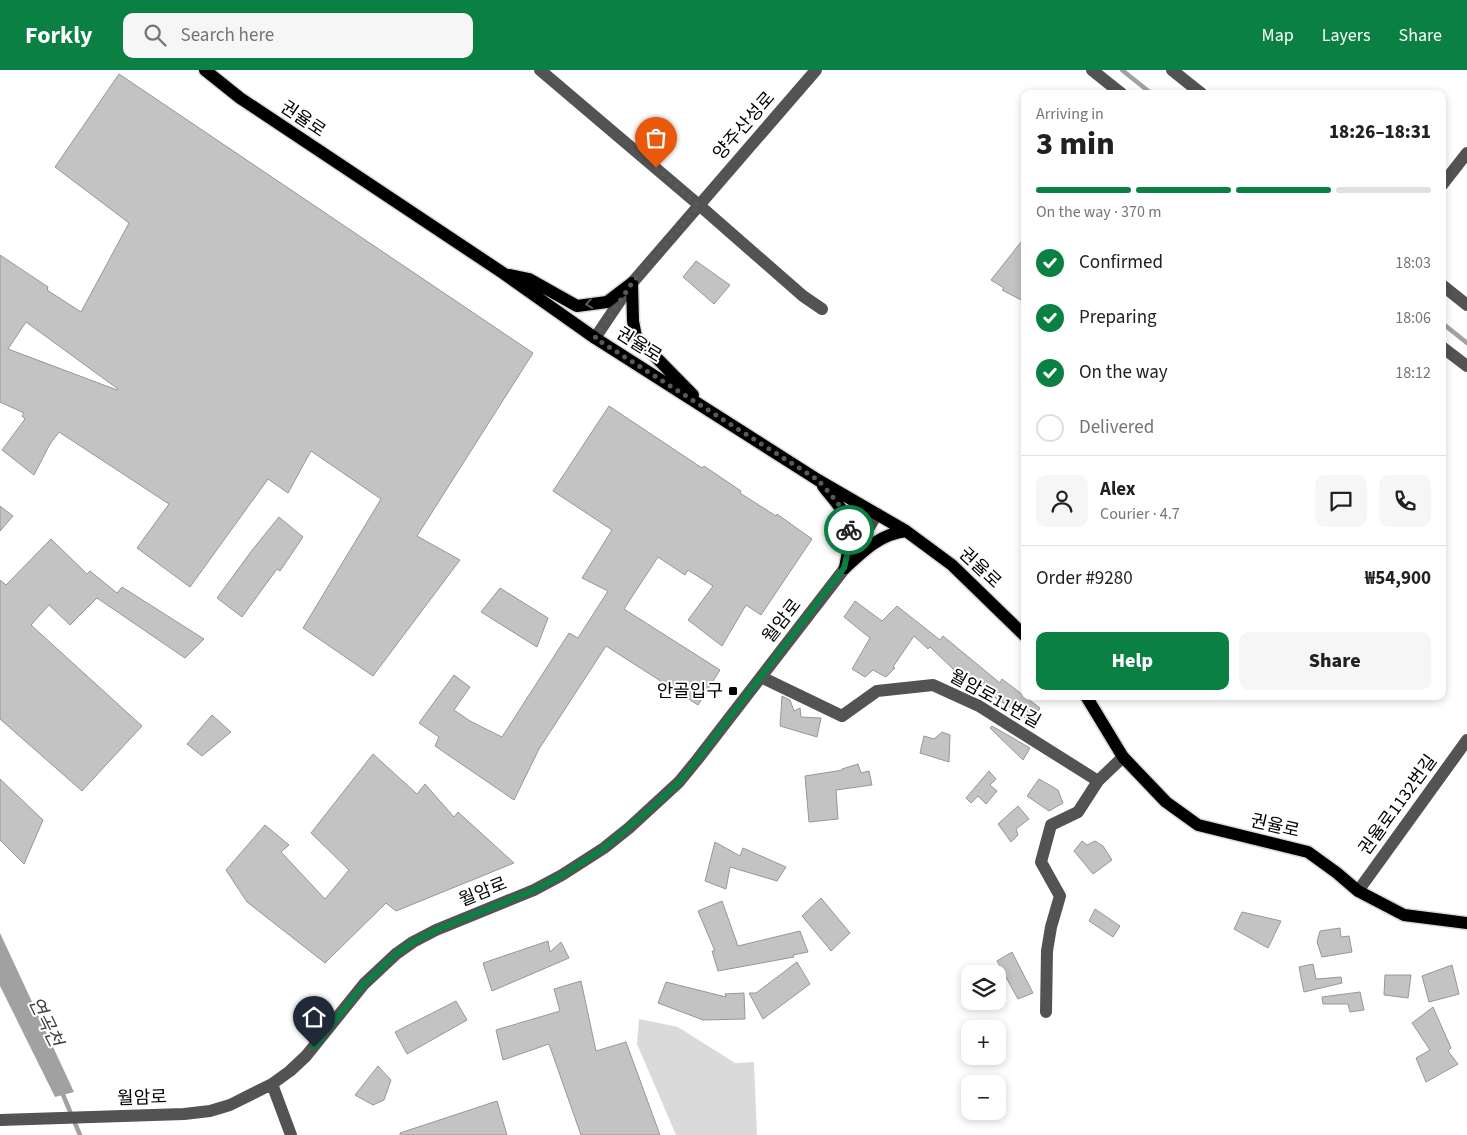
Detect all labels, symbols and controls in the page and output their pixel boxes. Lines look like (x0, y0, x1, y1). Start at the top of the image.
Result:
search box (123, 13, 473, 58)
text: Forkly (25, 18, 93, 53)
icon: search (141, 21, 169, 49)
text: Search here (181, 22, 274, 49)
text: Map (1262, 23, 1294, 48)
text: Layers (1322, 23, 1371, 48)
text: Share (1399, 23, 1442, 48)
street label: 양주산성로 (707, 87, 781, 165)
street label: 권율로 (275, 95, 331, 143)
text: Arriving in (1036, 103, 1104, 125)
pin (635, 117, 677, 168)
text: 18:26–18:31 (1329, 119, 1431, 146)
text: 3 min (1036, 121, 1115, 167)
icon: bag (642, 124, 670, 152)
text: On the way · 370 m (1036, 201, 1161, 223)
icon: check (1036, 249, 1064, 277)
text: Confirmed (1079, 249, 1163, 276)
text: 18:03 (1395, 252, 1431, 274)
one-way arrow (585, 298, 593, 309)
icon: check (1036, 304, 1064, 332)
text: Preparing (1079, 304, 1157, 331)
text: 18:06 (1395, 307, 1431, 329)
street label: 권율로 (611, 321, 667, 369)
icon: check (1036, 359, 1064, 387)
text: On the way (1079, 359, 1168, 386)
text: 18:12 (1395, 362, 1431, 384)
text: Delivered (1079, 414, 1154, 441)
button: person (1036, 475, 1088, 527)
button: chat (1315, 475, 1367, 527)
button: phone (1379, 475, 1431, 527)
text: Alex (1100, 476, 1136, 503)
text: Courier · 4.7 (1100, 503, 1180, 525)
courier (824, 505, 874, 555)
icon: bike (835, 516, 863, 544)
street label: 권율로 (953, 542, 1007, 594)
text: Order #9280 (1036, 565, 1133, 592)
text: ₩54,900 (1365, 565, 1431, 592)
street label: 월암로 (757, 594, 807, 648)
button: Help (1036, 632, 1229, 690)
button: Share (1239, 632, 1431, 690)
street label: 월암로11번길 (945, 664, 1045, 734)
place label: 안골입구 (657, 679, 723, 704)
marker: 안골입구 (727, 685, 739, 697)
street label: 권율로1132번길 (1353, 750, 1443, 860)
street label: 권율로 (1248, 808, 1302, 844)
street label: 월암로 (455, 871, 511, 913)
map controls (961, 965, 1006, 1120)
button: layers (961, 965, 1006, 1010)
water label: 연곡천 (21, 993, 69, 1053)
pin (293, 996, 335, 1047)
icon: home (300, 1003, 328, 1031)
button: + (961, 1020, 1006, 1065)
button: − (961, 1075, 1006, 1120)
street label: 월암로 (117, 1085, 167, 1111)

